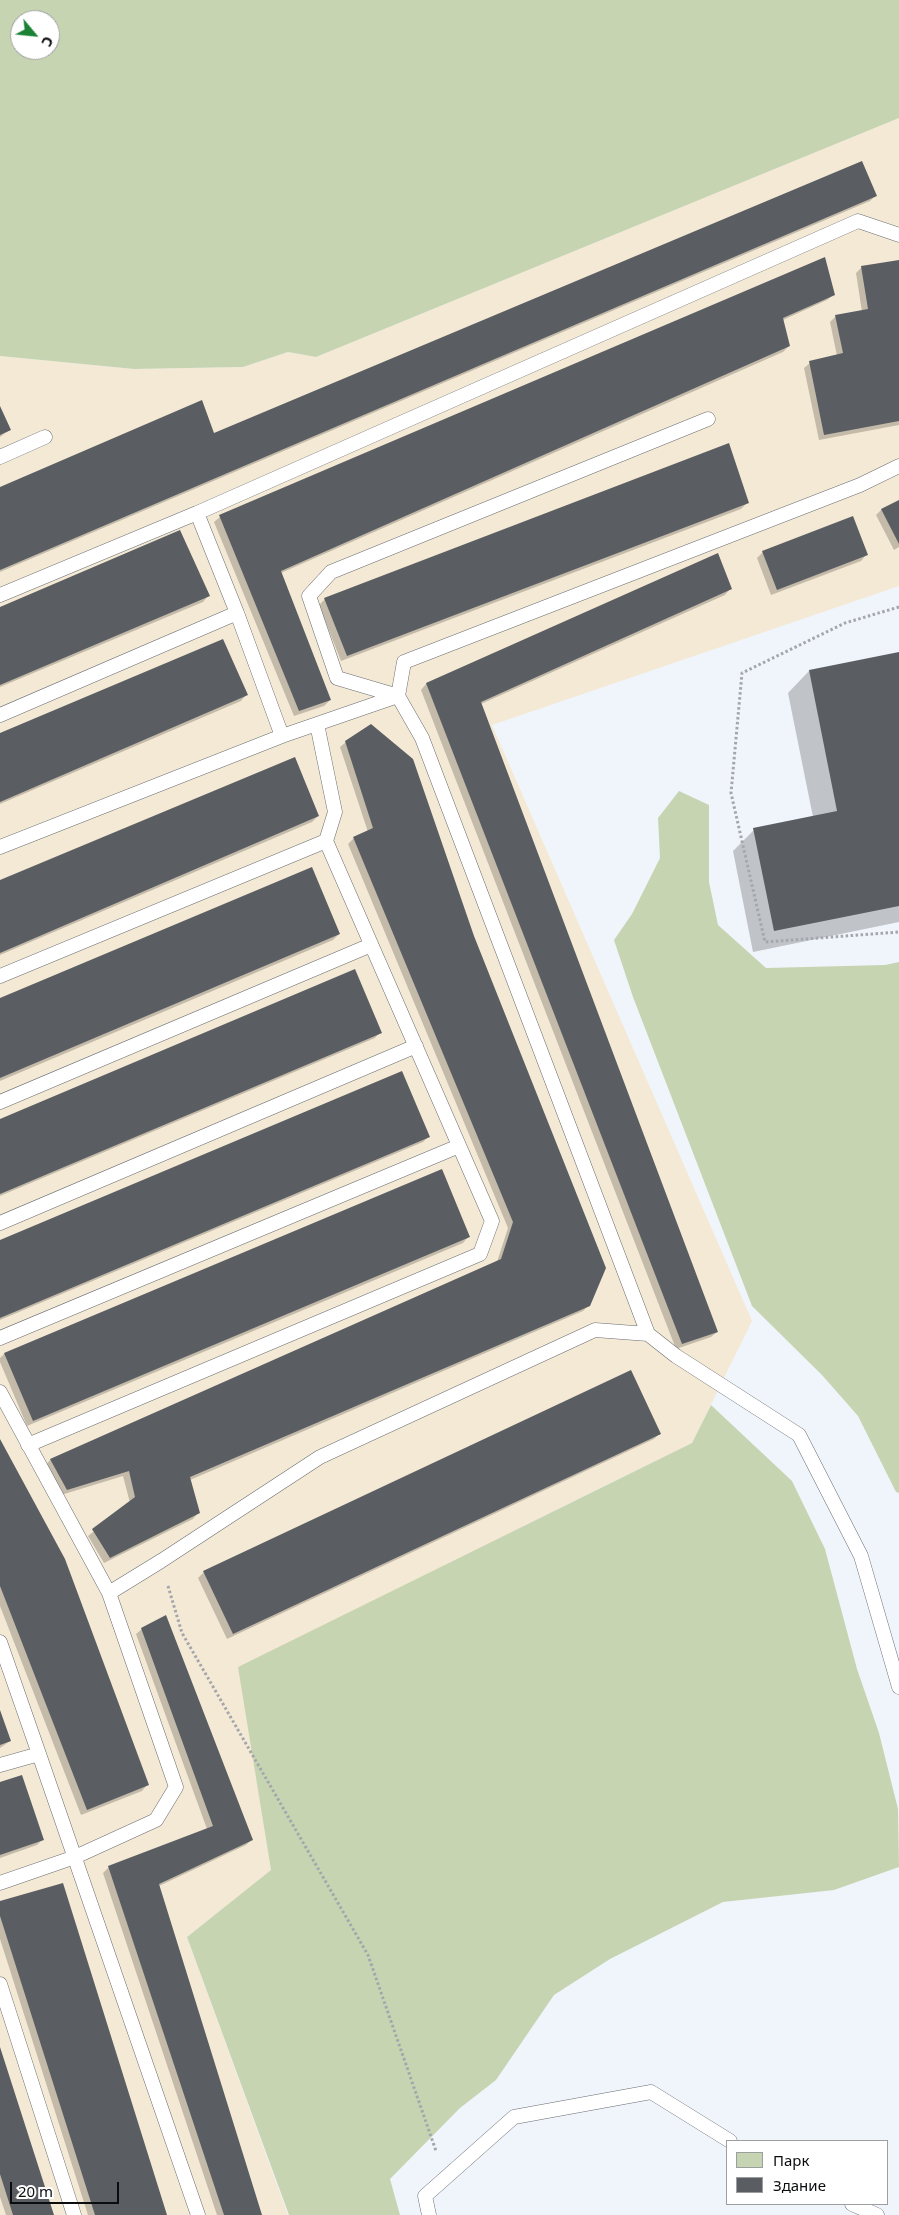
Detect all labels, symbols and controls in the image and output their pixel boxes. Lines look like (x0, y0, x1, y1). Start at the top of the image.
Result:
north arrow (10, 10, 60, 60)
text: С (37, 33, 58, 50)
legend (726, 2140, 889, 2205)
text: Парк (773, 2150, 809, 2170)
scale bar (12, 2172, 121, 2204)
text: Здание (773, 2175, 826, 2195)
text: 20 m (18, 2181, 53, 2201)

